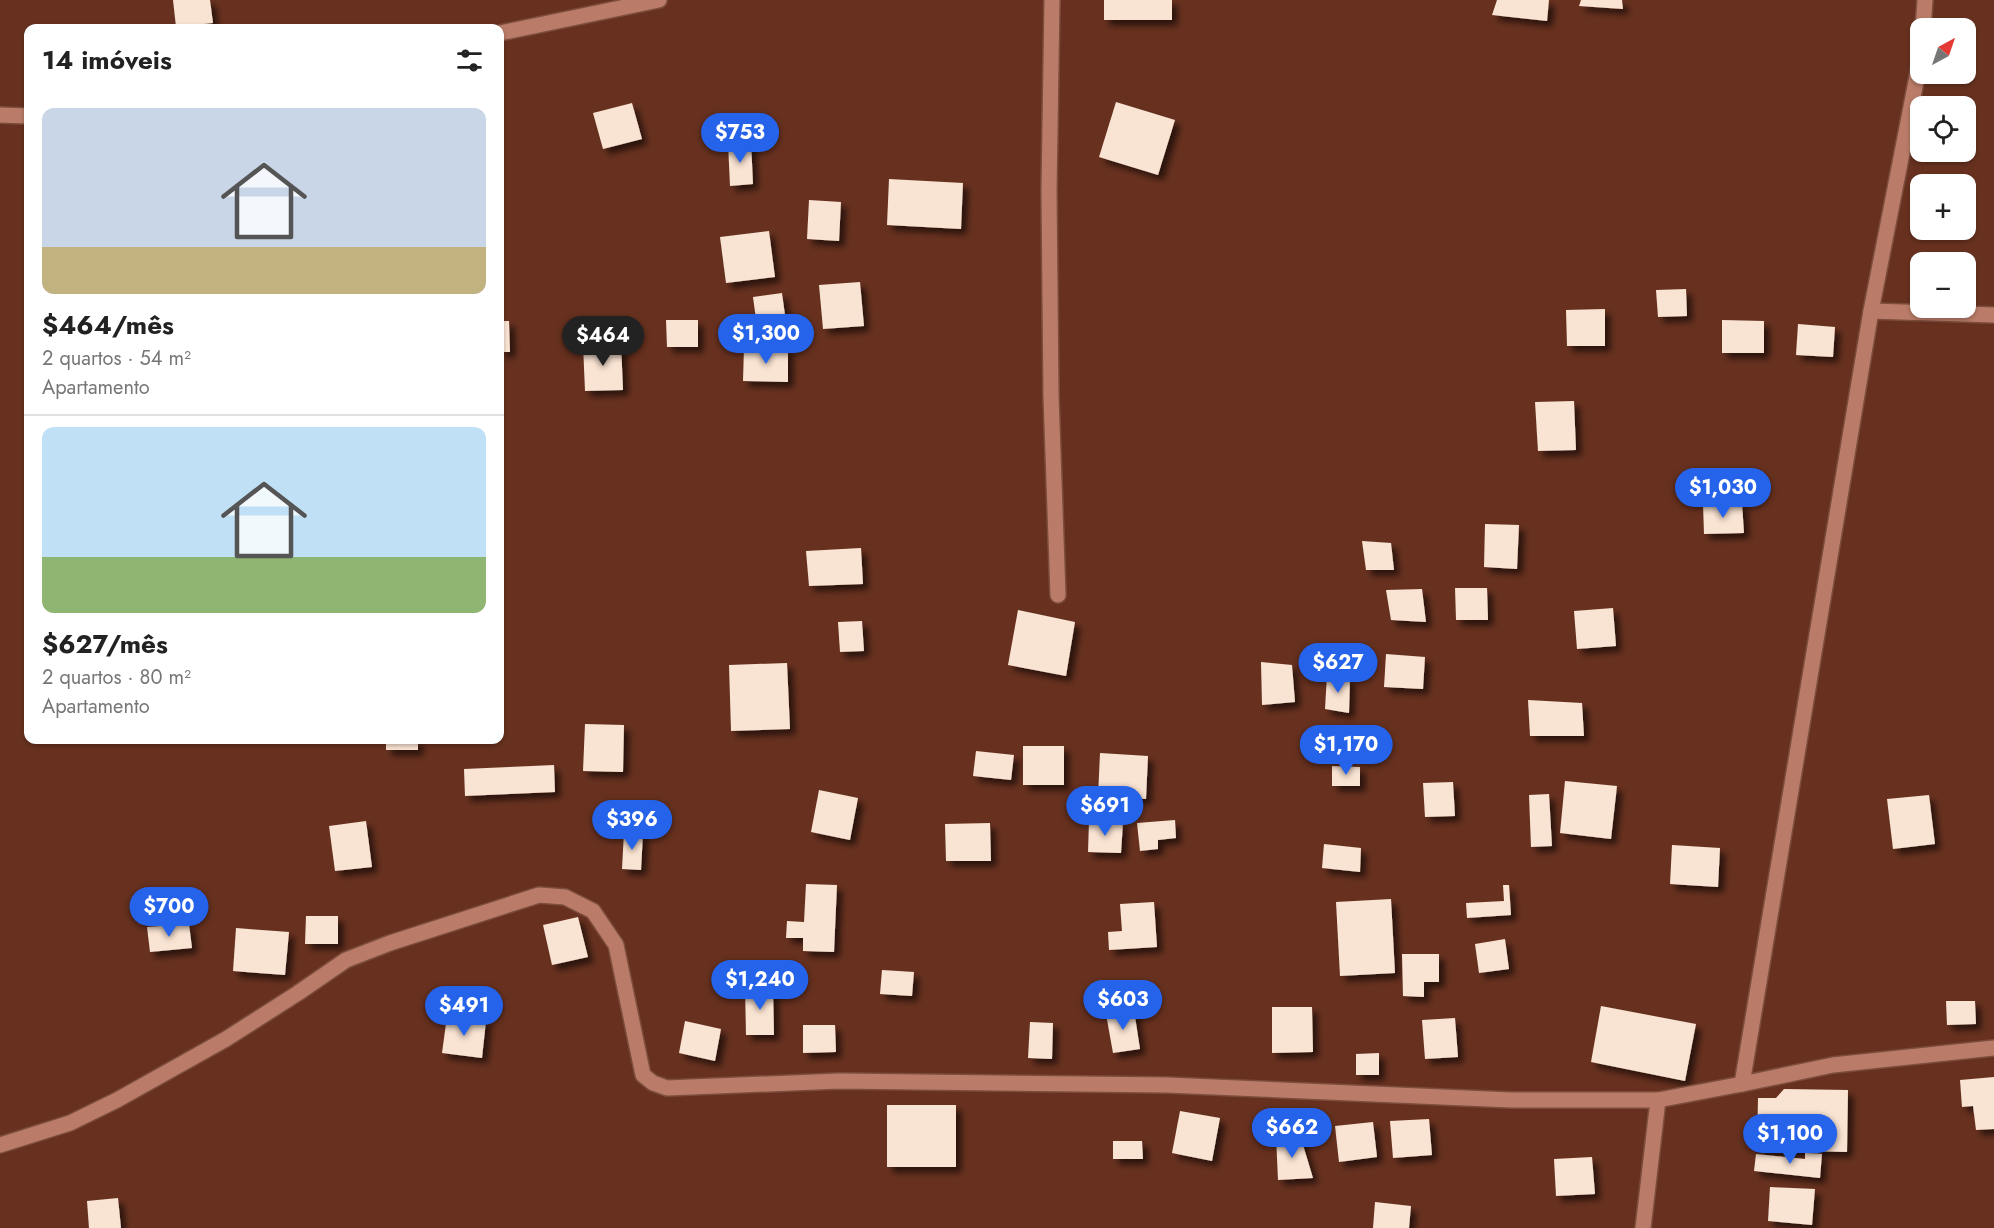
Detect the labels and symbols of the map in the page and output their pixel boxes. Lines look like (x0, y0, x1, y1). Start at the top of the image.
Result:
north arrow (1910, 18, 1976, 84)
pin: $753 (704, 113, 776, 164)
pin: $1,300 (717, 314, 815, 365)
pin: $464 (567, 316, 639, 367)
pin: $1,030 (1674, 468, 1772, 519)
pin: $627 (1302, 643, 1374, 694)
pin: $1,170 (1297, 725, 1395, 776)
pin: $691 (1069, 786, 1141, 837)
pin: $396 (596, 800, 668, 851)
pin: $700 (133, 887, 205, 938)
pin: $1,240 (711, 960, 809, 1011)
pin: $603 (1087, 980, 1159, 1031)
pin: $491 (428, 986, 500, 1037)
pin: $662 (1256, 1108, 1328, 1159)
pin: $1,100 (1741, 1114, 1839, 1165)

